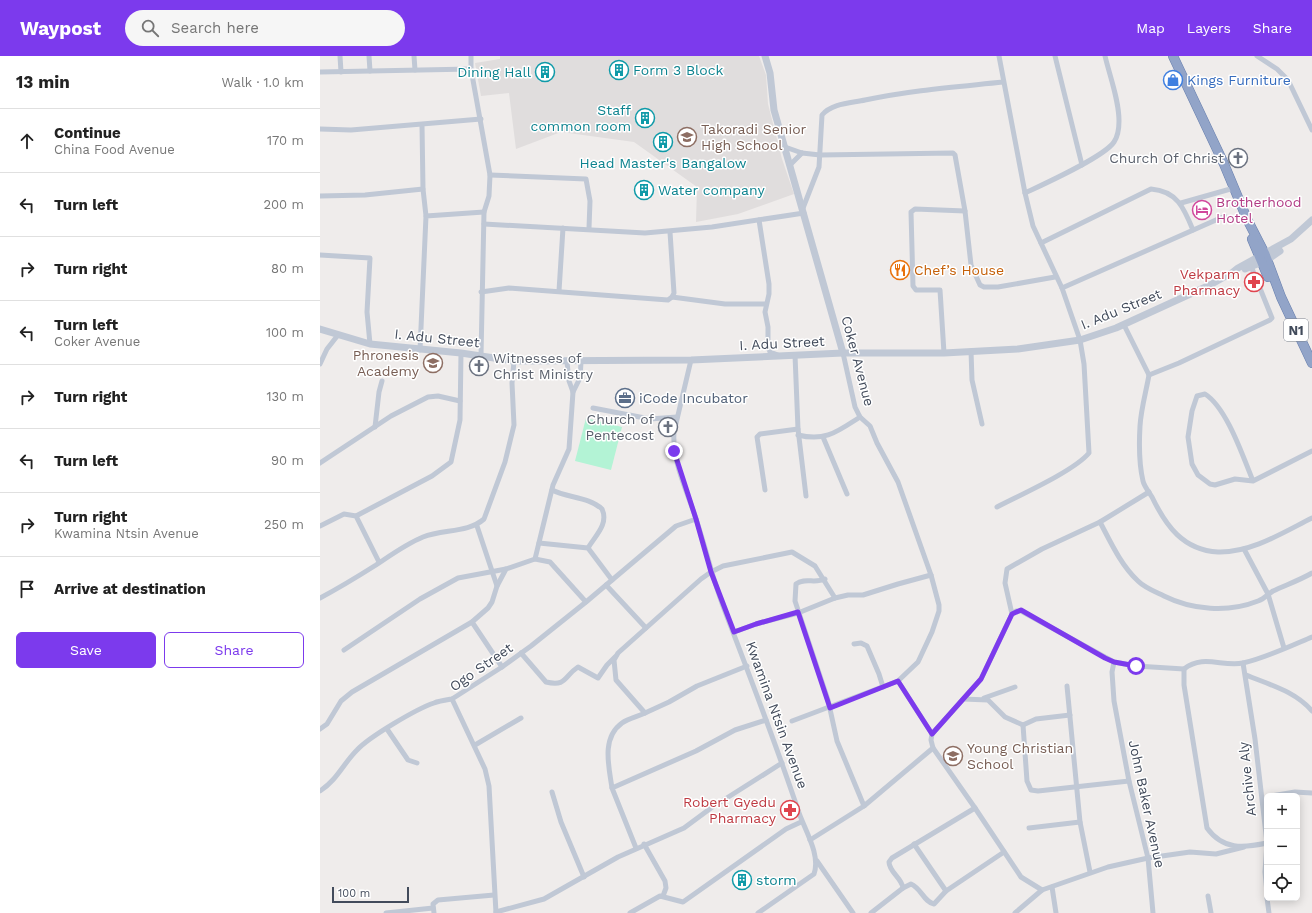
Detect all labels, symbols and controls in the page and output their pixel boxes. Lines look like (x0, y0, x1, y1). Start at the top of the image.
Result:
search box (125, 10, 405, 46)
text: Waypost (20, 17, 101, 40)
icon: search (139, 17, 161, 39)
text: Search here (171, 19, 259, 37)
text: Map (1136, 20, 1165, 36)
text: Layers (1187, 20, 1231, 36)
text: Share (1253, 20, 1292, 36)
building icon: Form 3 Block (608, 59, 630, 81)
building icon: Dining Hall (534, 61, 556, 83)
place label: Form 3 Block (633, 62, 724, 78)
place label: Dining Hall (457, 64, 532, 80)
shop icon: Kings Furniture (1162, 69, 1184, 91)
text: 13 min (16, 72, 70, 92)
place label: Kings Furniture (1187, 72, 1291, 88)
text: Walk · 1.0 km (222, 75, 304, 90)
place label: Staff common room (531, 102, 631, 134)
building icon: Staff common room (634, 107, 656, 129)
place label: Takoradi Senior High School (701, 121, 807, 153)
text: Continue (54, 124, 121, 142)
school or university icon: Takoradi Senior High School (676, 126, 698, 148)
icon: ahead (16, 130, 38, 152)
building icon: Head Master's Bangalow (652, 131, 674, 153)
text: 170 m (267, 133, 304, 148)
text: China Food Avenue (54, 142, 175, 157)
church icon: Church Of Christ (1227, 147, 1249, 169)
place label: Church Of Christ (1109, 150, 1224, 166)
place label: Head Master's Bangalow (579, 155, 747, 171)
building icon: Water company (633, 179, 655, 201)
place label: Water company (658, 182, 765, 198)
icon: left (16, 194, 38, 216)
place label: Brotherhood Hotel (1216, 194, 1301, 226)
text: Turn left (54, 196, 118, 214)
text: 200 m (263, 197, 304, 212)
hotel icon: Brotherhood Hotel (1191, 199, 1213, 221)
icon: right (16, 258, 38, 280)
restaurant icon: Chef’s House (889, 259, 911, 281)
text: Turn right (54, 260, 127, 278)
text: 80 m (271, 261, 304, 276)
place label: Chef’s House (914, 262, 1004, 278)
place label: Vekparm Pharmacy (1173, 266, 1241, 298)
pharmacy icon: Vekparm Pharmacy (1243, 271, 1265, 293)
street label: I. Adu Street (1078, 286, 1164, 332)
street label: Coker Avenue (838, 314, 878, 408)
text: Turn left (54, 316, 118, 334)
road number: N1 (1284, 319, 1308, 341)
icon: left (16, 322, 38, 344)
text: 100 m (266, 325, 304, 340)
street label: I. Adu Street (394, 326, 480, 350)
street label: I. Adu Street (739, 333, 825, 353)
text: Coker Avenue (54, 334, 140, 349)
place label: Phronesis Academy (353, 347, 420, 379)
place label: Witnesses of Christ Ministry (493, 350, 594, 382)
school or university icon: Phronesis Academy (422, 352, 444, 374)
church icon: Witnesses of Christ Ministry (468, 355, 490, 377)
icon: right (16, 386, 38, 408)
office icon: iCode Incubator (614, 387, 636, 409)
text: Turn right (54, 388, 127, 406)
text: 130 m (266, 389, 304, 404)
place label: iCode Incubator (639, 390, 748, 406)
place label: Church of Pentecost (586, 411, 654, 443)
church icon: Church of Pentecost (657, 416, 679, 438)
route end (665, 442, 683, 460)
icon: left (16, 450, 38, 472)
text: Turn left (54, 452, 118, 470)
text: 90 m (271, 453, 304, 468)
text: Turn right (54, 508, 127, 526)
icon: right (16, 514, 38, 536)
text: 250 m (264, 517, 304, 532)
text: Kwamina Ntsin Avenue (54, 526, 199, 541)
icon: arrive (16, 578, 38, 600)
text: Arrive at destination (54, 580, 206, 598)
button: Save (16, 632, 156, 668)
button: Share (164, 632, 304, 668)
street label: Ogo Street (446, 639, 516, 695)
street label: Kwamina Ntsin Avenue (743, 639, 811, 791)
route start (1127, 657, 1145, 675)
street label: John Baker Avenue (1126, 739, 1168, 869)
place label: Young Christian School (967, 740, 1073, 772)
street label: Archive Aly (1235, 740, 1259, 817)
school or university icon: Young Christian School (942, 745, 964, 767)
map controls (1264, 793, 1300, 901)
button: + (1264, 793, 1300, 829)
place label: Robert Gyedu Pharmacy (683, 794, 777, 826)
pharmacy icon: Robert Gyedu Pharmacy (779, 799, 801, 821)
button: − (1264, 829, 1300, 865)
button: locate (1264, 865, 1300, 901)
building icon: storm (731, 869, 753, 891)
place label: storm (756, 872, 797, 888)
scale bar (332, 885, 409, 904)
text: 100 m (338, 887, 370, 900)

